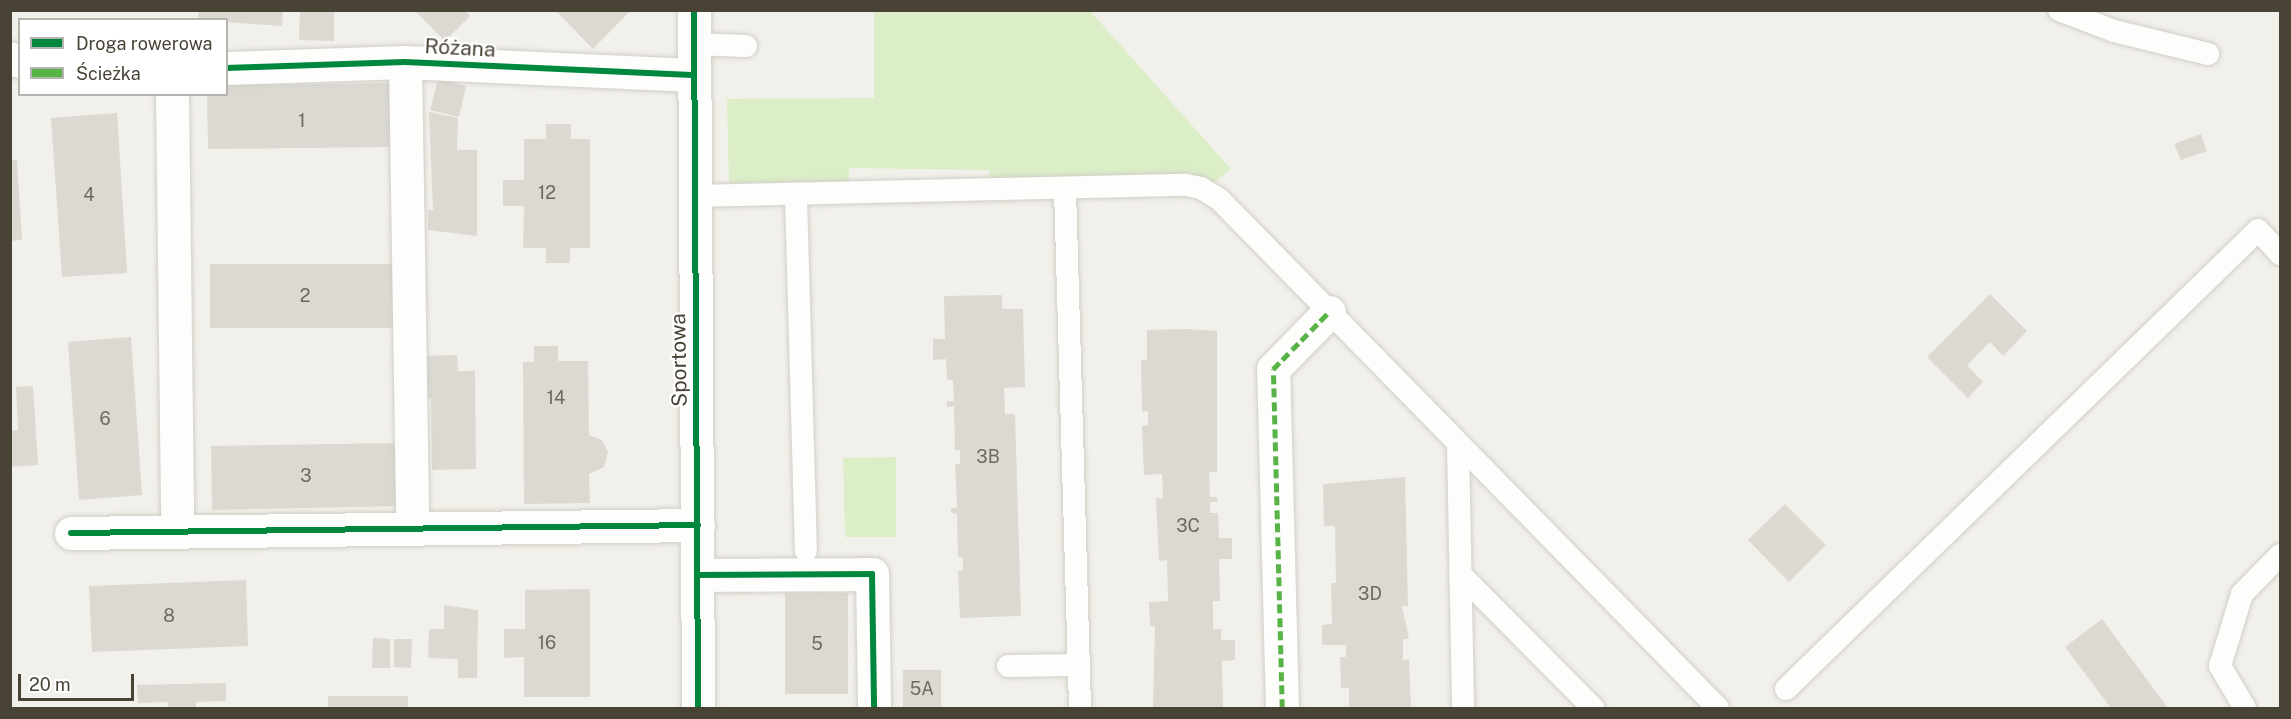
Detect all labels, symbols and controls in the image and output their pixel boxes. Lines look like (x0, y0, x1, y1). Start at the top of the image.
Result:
legend (18, 18, 228, 96)
text: Droga rowerowa (76, 33, 212, 54)
street label: Różana (424, 34, 496, 62)
text: Ścieżka (76, 63, 141, 84)
house number: 1 (298, 110, 306, 132)
house number: 12 (538, 182, 556, 204)
house number: 4 (83, 184, 95, 206)
house number: 2 (300, 285, 310, 307)
street label: Sportowa (666, 313, 692, 407)
house number: 14 (547, 387, 565, 409)
house number: 6 (99, 408, 111, 430)
house number: 3B (976, 446, 1000, 468)
house number: 3 (300, 465, 312, 487)
house number: 3C (1176, 515, 1200, 537)
house number: 3D (1358, 583, 1382, 605)
house number: 8 (163, 605, 175, 627)
house number: 16 (538, 632, 556, 654)
house number: 5 (811, 633, 823, 655)
scale bar (21, 662, 136, 700)
text: 20 m (29, 674, 71, 695)
house number: 5A (910, 678, 934, 700)

